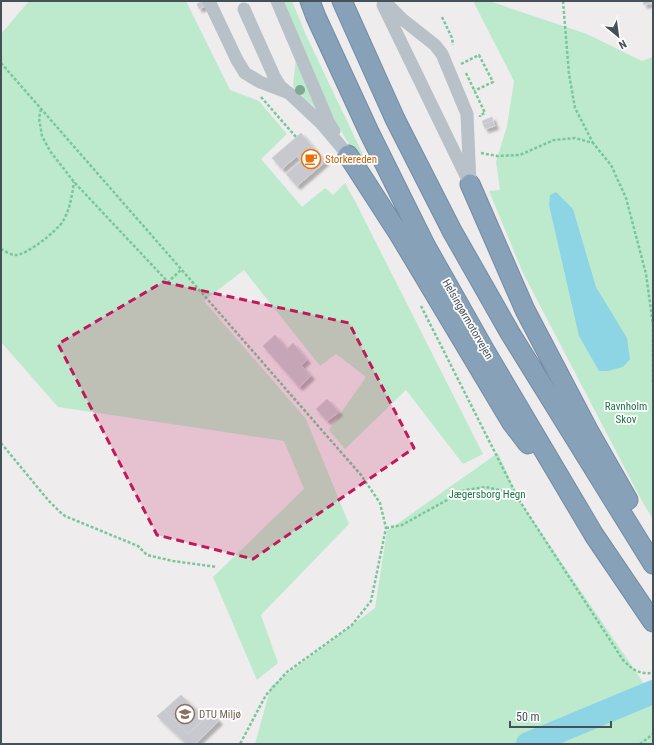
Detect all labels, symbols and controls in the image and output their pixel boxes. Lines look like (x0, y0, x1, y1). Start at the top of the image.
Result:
north arrow (598, 16, 638, 56)
text: N (616, 37, 629, 52)
cafe icon: Storkereden (300, 148, 322, 170)
place label: Storkereden (325, 153, 377, 166)
street label: Helsingørmotorvejen (439, 277, 496, 362)
park label: Ravnholm Skov (605, 400, 647, 426)
park label: Jægersborg Hegn (448, 488, 526, 501)
school or university icon: DTU Miljø (174, 703, 196, 725)
scale bar (510, 703, 611, 729)
place label: DTU Miljø (199, 708, 241, 721)
text: 50 m (516, 710, 540, 724)

